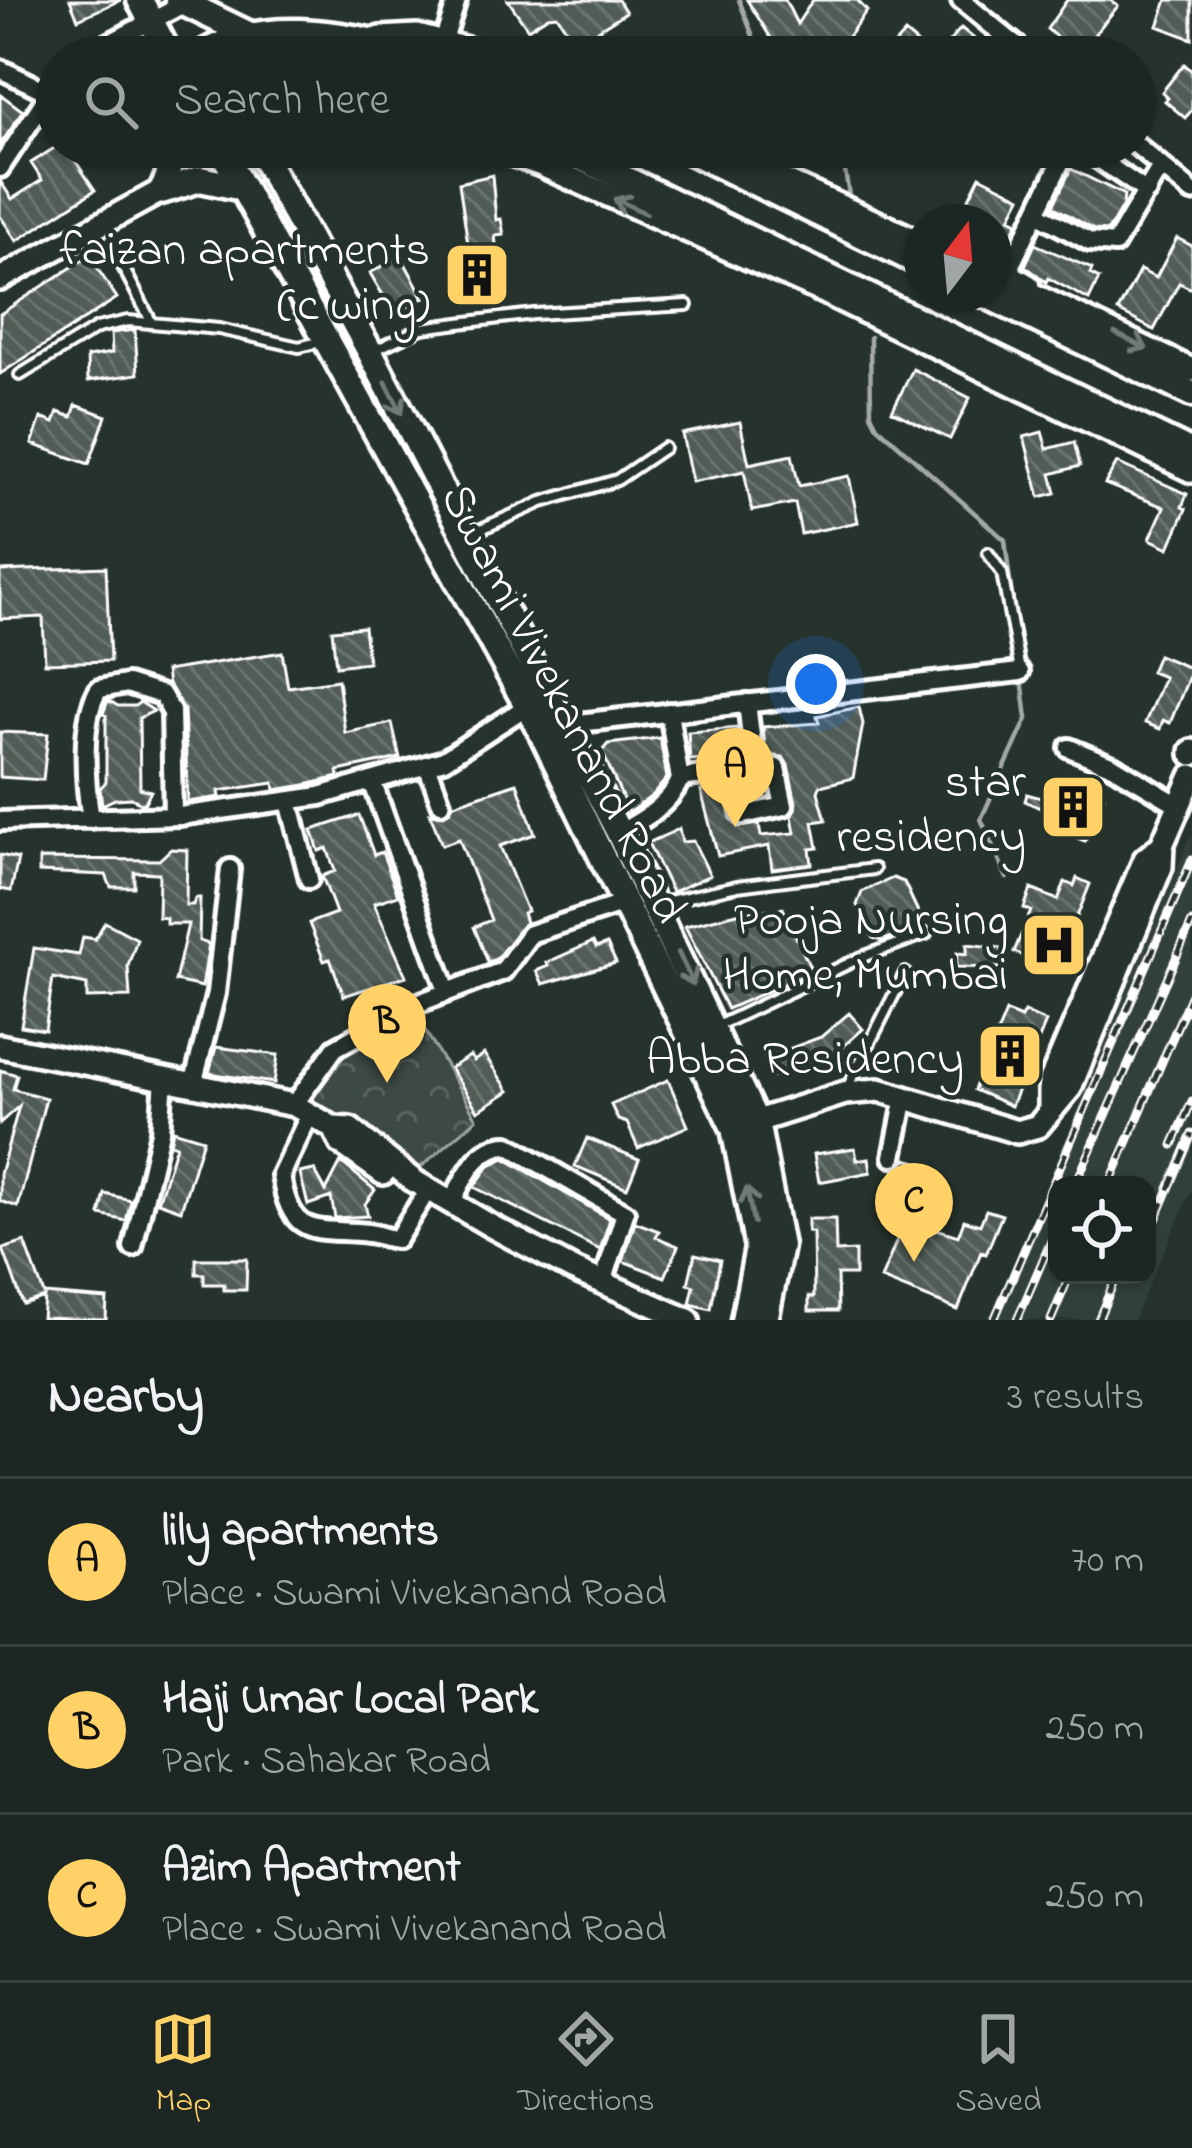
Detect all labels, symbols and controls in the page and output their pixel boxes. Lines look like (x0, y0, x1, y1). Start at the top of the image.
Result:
search box (36, 36, 1156, 168)
icon: search (78, 69, 144, 135)
text: Search here (174, 69, 390, 135)
one-way arrow (613, 194, 649, 216)
north arrow (904, 204, 1012, 312)
place label: faizan apartments (c wing) (60, 217, 430, 343)
building icon: faizan apartments (c wing) (442, 240, 512, 310)
one-way arrow (1112, 331, 1148, 353)
one-way arrow (383, 379, 406, 415)
street label: Swami Vivekanand Road (420, 472, 703, 936)
your location (786, 654, 846, 714)
pin: A (696, 728, 774, 827)
place label: star residency (836, 749, 1026, 874)
building icon: star residency (1038, 772, 1108, 842)
place label: Pooja Nursing Home, Mumbai (723, 887, 1008, 1012)
hospital icon: Pooja Nursing Home, Mumbai (1019, 910, 1089, 980)
one-way arrow (676, 950, 698, 986)
pin: B (348, 984, 426, 1083)
building icon: Abba Residency (975, 1021, 1045, 1091)
place label: Abba Residency (646, 1026, 964, 1096)
pin: C (875, 1163, 953, 1262)
map controls (1048, 1176, 1156, 1284)
button: locate (1048, 1176, 1156, 1284)
one-way arrow (738, 1187, 760, 1226)
text: Nearby (48, 1361, 204, 1436)
text: 3 results (1007, 1370, 1144, 1427)
text: lily apartments (162, 1500, 439, 1566)
text: A (75, 1533, 99, 1590)
text: 70 m (1071, 1533, 1144, 1590)
text: Place · Swami Vivekanand Road (162, 1566, 666, 1623)
text: Haji Umar Local Park (162, 1668, 538, 1734)
text: B (74, 1701, 100, 1758)
text: 250 m (1045, 1701, 1144, 1758)
text: Park · Sahakar Road (162, 1734, 491, 1791)
text: Azim Apartment (162, 1836, 461, 1902)
text: C (76, 1869, 98, 1926)
text: 250 m (1045, 1869, 1144, 1926)
text: Place · Swami Vivekanand Road (162, 1902, 666, 1959)
tab: Map (150, 2006, 216, 2126)
tab: Directions (517, 2006, 655, 2126)
tab: Saved (955, 2006, 1042, 2126)

